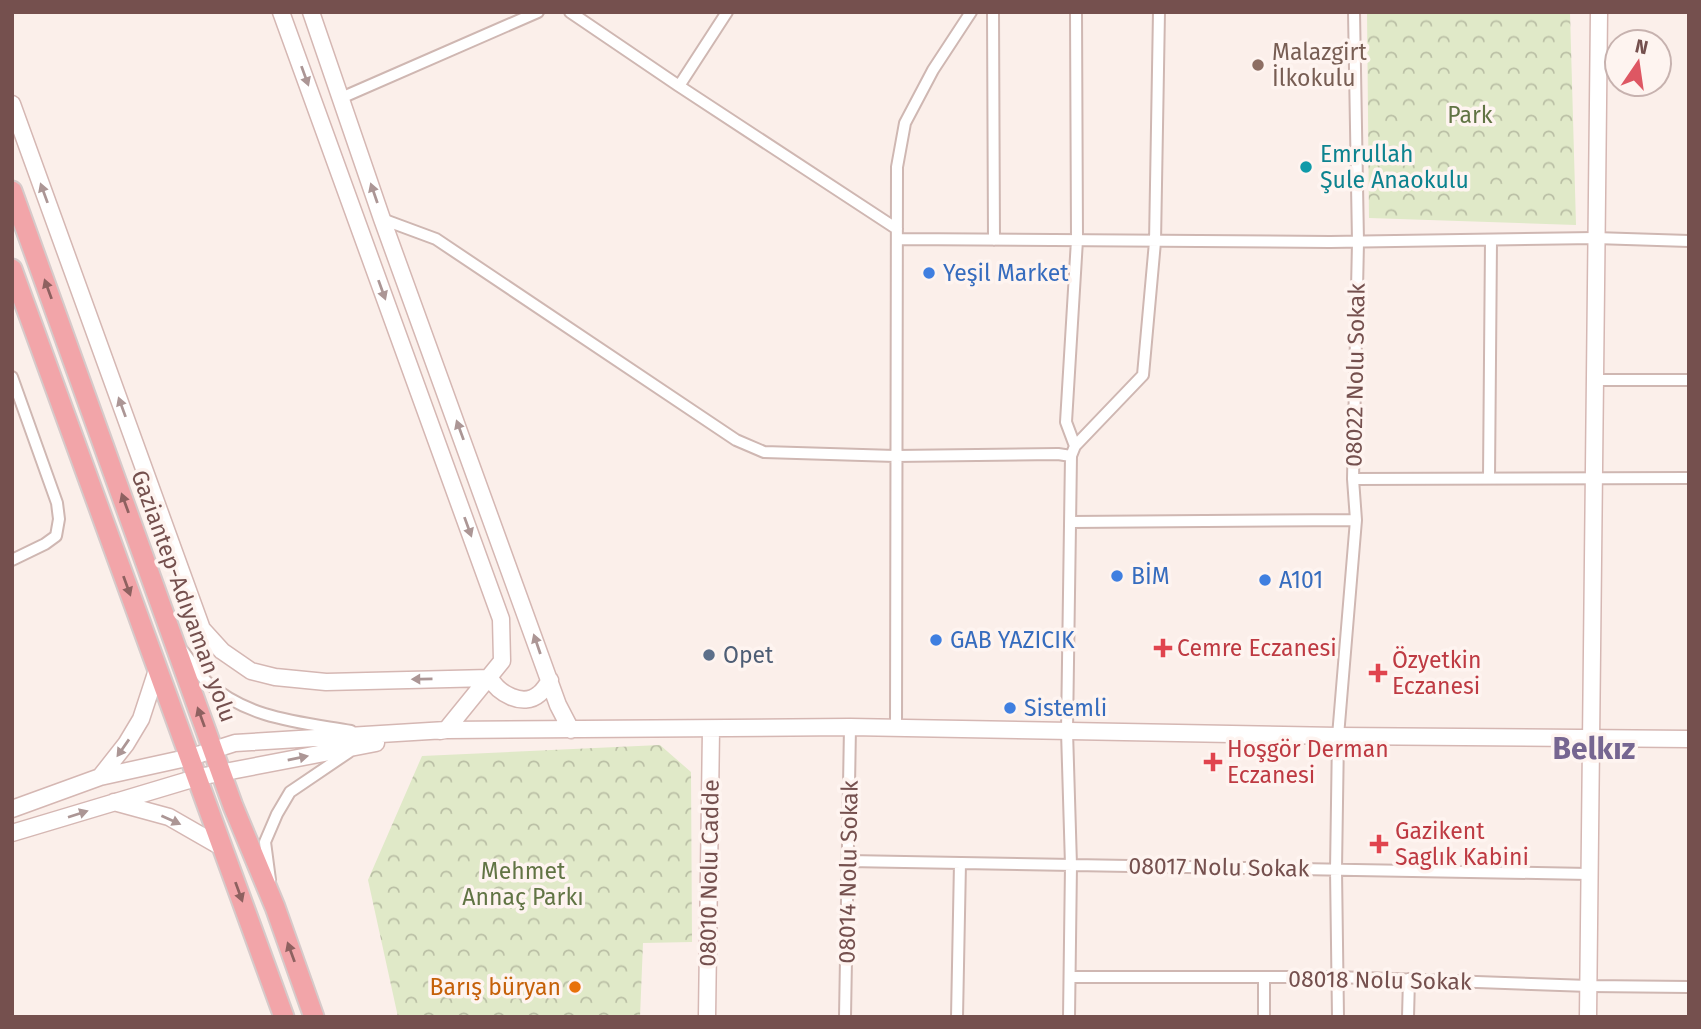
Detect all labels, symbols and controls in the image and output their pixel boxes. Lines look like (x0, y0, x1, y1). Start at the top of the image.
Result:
north arrow (1603, 28, 1673, 98)
text: N (1633, 34, 1650, 60)
place label: Malazgirt İlkokulu (1272, 38, 1367, 92)
marker: Malazgirt İlkokulu (1250, 57, 1266, 73)
one-way arrow (299, 66, 310, 87)
park label: Park (1447, 101, 1493, 129)
place label: Emrullah Şule Anaokulu (1320, 140, 1469, 194)
marker: Emrullah Şule Anaokulu (1298, 159, 1314, 175)
one-way arrow (368, 182, 379, 203)
one-way arrow (39, 183, 50, 204)
place label: Yeşil Market (943, 259, 1069, 287)
marker: Yeşil Market (921, 265, 937, 281)
one-way arrow (42, 278, 53, 299)
one-way arrow (377, 280, 388, 301)
street label: 08022 Nolu Sokak (1339, 283, 1371, 467)
one-way arrow (116, 397, 127, 418)
one-way arrow (454, 419, 465, 440)
street label: Gaziantep-Adıyaman yolu (125, 466, 243, 726)
one-way arrow (119, 492, 130, 513)
one-way arrow (463, 517, 474, 538)
place label: BİM (1131, 562, 1170, 590)
place label: A101 (1279, 566, 1323, 594)
marker: BİM (1109, 568, 1125, 584)
marker: A101 (1257, 572, 1273, 588)
one-way arrow (122, 576, 133, 597)
place label: GAB YAZICIK (950, 626, 1075, 654)
marker: GAB YAZICIK (928, 632, 944, 648)
one-way arrow (531, 633, 542, 654)
place label: Cemre Eczanesi (1177, 634, 1337, 662)
marker: Cemre Eczanesi (1155, 640, 1171, 656)
place label: Opet (723, 641, 774, 669)
place label: Özyetkin Eczanesi (1392, 646, 1482, 700)
marker: Opet (701, 647, 717, 663)
marker: Özyetkin Eczanesi (1370, 665, 1386, 681)
one-way arrow (410, 674, 432, 685)
place label: Sistemli (1024, 694, 1107, 722)
marker: Sistemli (1002, 700, 1018, 716)
one-way arrow (195, 706, 206, 727)
district label: Belkız (1553, 731, 1636, 767)
place label: Hoşgör Derman Eczanesi (1227, 735, 1389, 789)
one-way arrow (116, 739, 130, 757)
one-way arrow (287, 752, 309, 763)
marker: Hoşgör Derman Eczanesi (1205, 754, 1221, 770)
street label: 08010 Nolu Cadde (693, 779, 725, 967)
street label: 08014 Nolu Sokak (832, 780, 864, 964)
one-way arrow (67, 808, 88, 818)
one-way arrow (160, 815, 181, 826)
place label: Gazikent Saglık Kabini (1395, 817, 1529, 871)
marker: Gazikent Saglık Kabini (1369, 834, 1389, 854)
street label: 08017 Nolu Sokak (1128, 851, 1310, 883)
park label: Mehmet Annaç Parkı (462, 857, 584, 911)
one-way arrow (234, 881, 245, 902)
one-way arrow (285, 942, 296, 963)
street label: 08018 Nolu Sokak (1288, 964, 1472, 996)
place label: Barış büryan (429, 973, 561, 1001)
marker: Barış büryan (567, 979, 583, 995)

